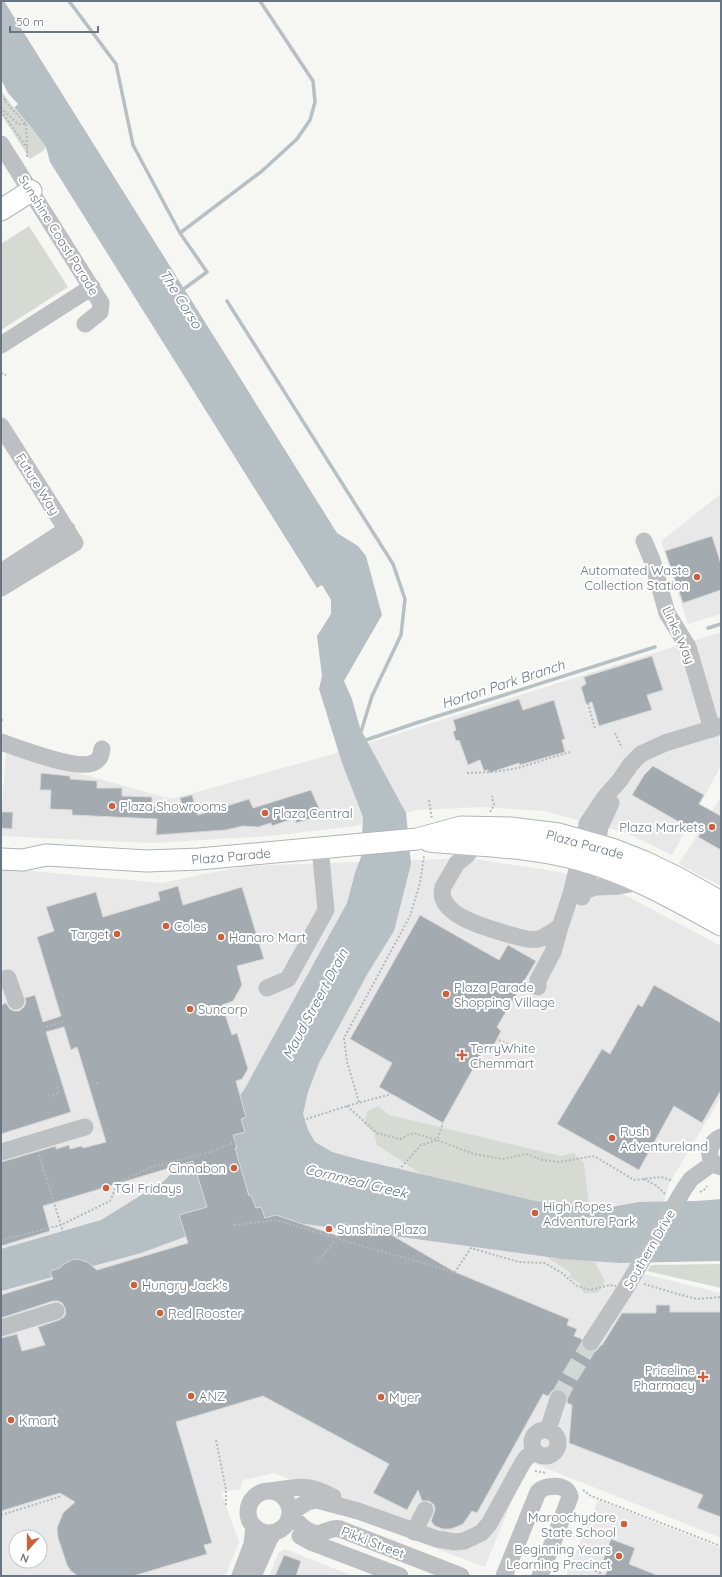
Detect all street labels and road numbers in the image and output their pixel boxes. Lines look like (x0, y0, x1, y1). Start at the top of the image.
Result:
street label: Sunshine Coast Parade (15, 172, 103, 298)
street label: Future Way (13, 450, 63, 518)
street label: Links Way (659, 604, 699, 666)
street label: Plaza Parade (544, 826, 626, 862)
street label: Plaza Parade (191, 845, 271, 867)
street label: Southern Drive (620, 1206, 678, 1292)
street label: Pikki Street (339, 1523, 407, 1561)

